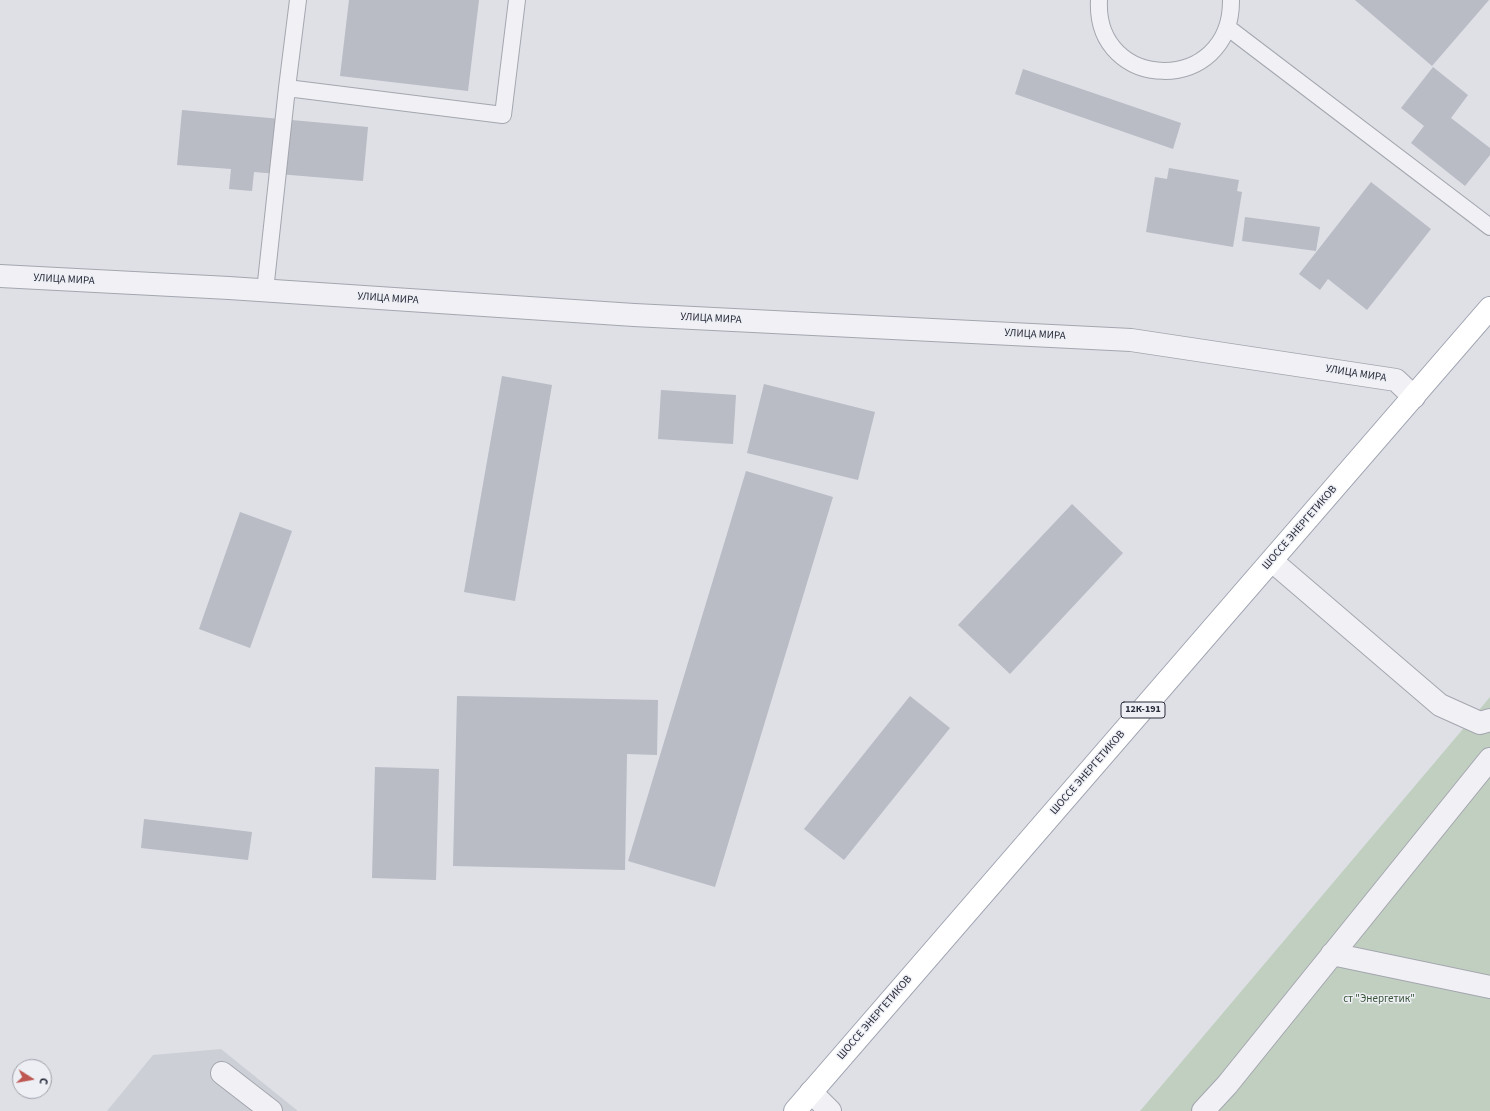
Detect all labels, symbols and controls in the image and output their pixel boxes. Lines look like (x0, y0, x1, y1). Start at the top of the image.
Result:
street label: УЛИЦА МИРА (33, 272, 95, 288)
street label: УЛИЦА МИРА (357, 290, 419, 308)
street label: УЛИЦА МИРА (680, 311, 742, 327)
street label: УЛИЦА МИРА (1004, 327, 1066, 343)
street label: УЛИЦА МИРА (1325, 363, 1387, 385)
street label: ШОССЕ ЭНЕРГЕТИКОВ (1260, 483, 1340, 573)
road number: 12К-191 (1121, 702, 1165, 718)
street label: ШОССЕ ЭНЕРГЕТИКОВ (1048, 728, 1128, 818)
street label: ШОССЕ ЭНЕРГЕТИКОВ (835, 973, 915, 1063)
park label: ст "Энергетик" (1343, 993, 1415, 1007)
north arrow (12, 1059, 52, 1099)
text: С (35, 1077, 51, 1086)

